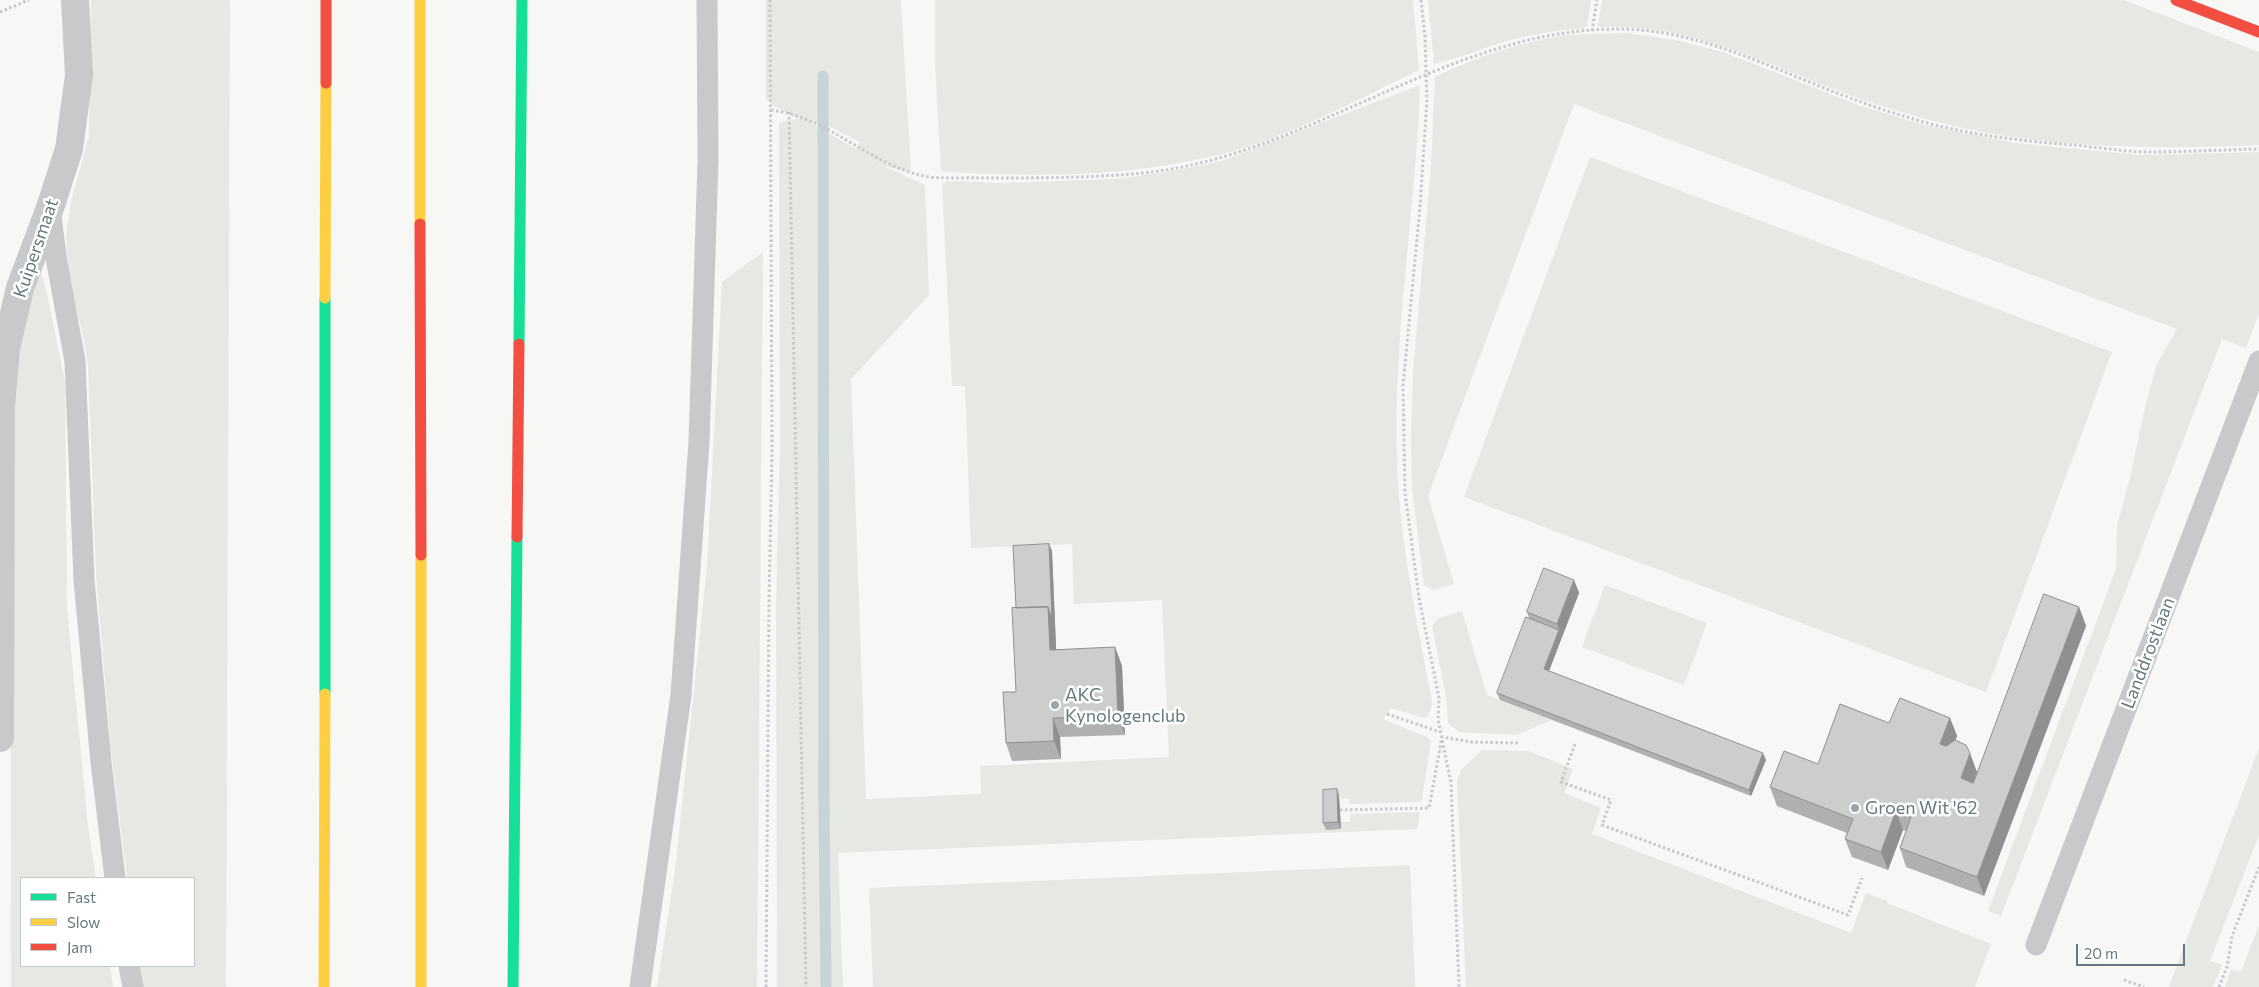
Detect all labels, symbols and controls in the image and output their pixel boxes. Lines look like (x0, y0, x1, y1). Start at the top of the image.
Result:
street label: Kuipersmaat (9, 195, 63, 301)
street label: Landdrostlaan (2117, 594, 2179, 712)
place label: AKC Kynologenclub (1065, 684, 1186, 726)
marker: AKC Kynologenclub (1049, 699, 1061, 711)
place label: Groen Wit '62 (1865, 797, 1977, 819)
marker: Groen Wit '62 (1849, 802, 1861, 814)
legend (20, 877, 195, 967)
text: Fast (67, 888, 96, 906)
text: Slow (67, 913, 100, 931)
scale bar (2079, 934, 2188, 966)
text: Jam (67, 938, 92, 956)
text: 20 m (2084, 944, 2118, 962)

